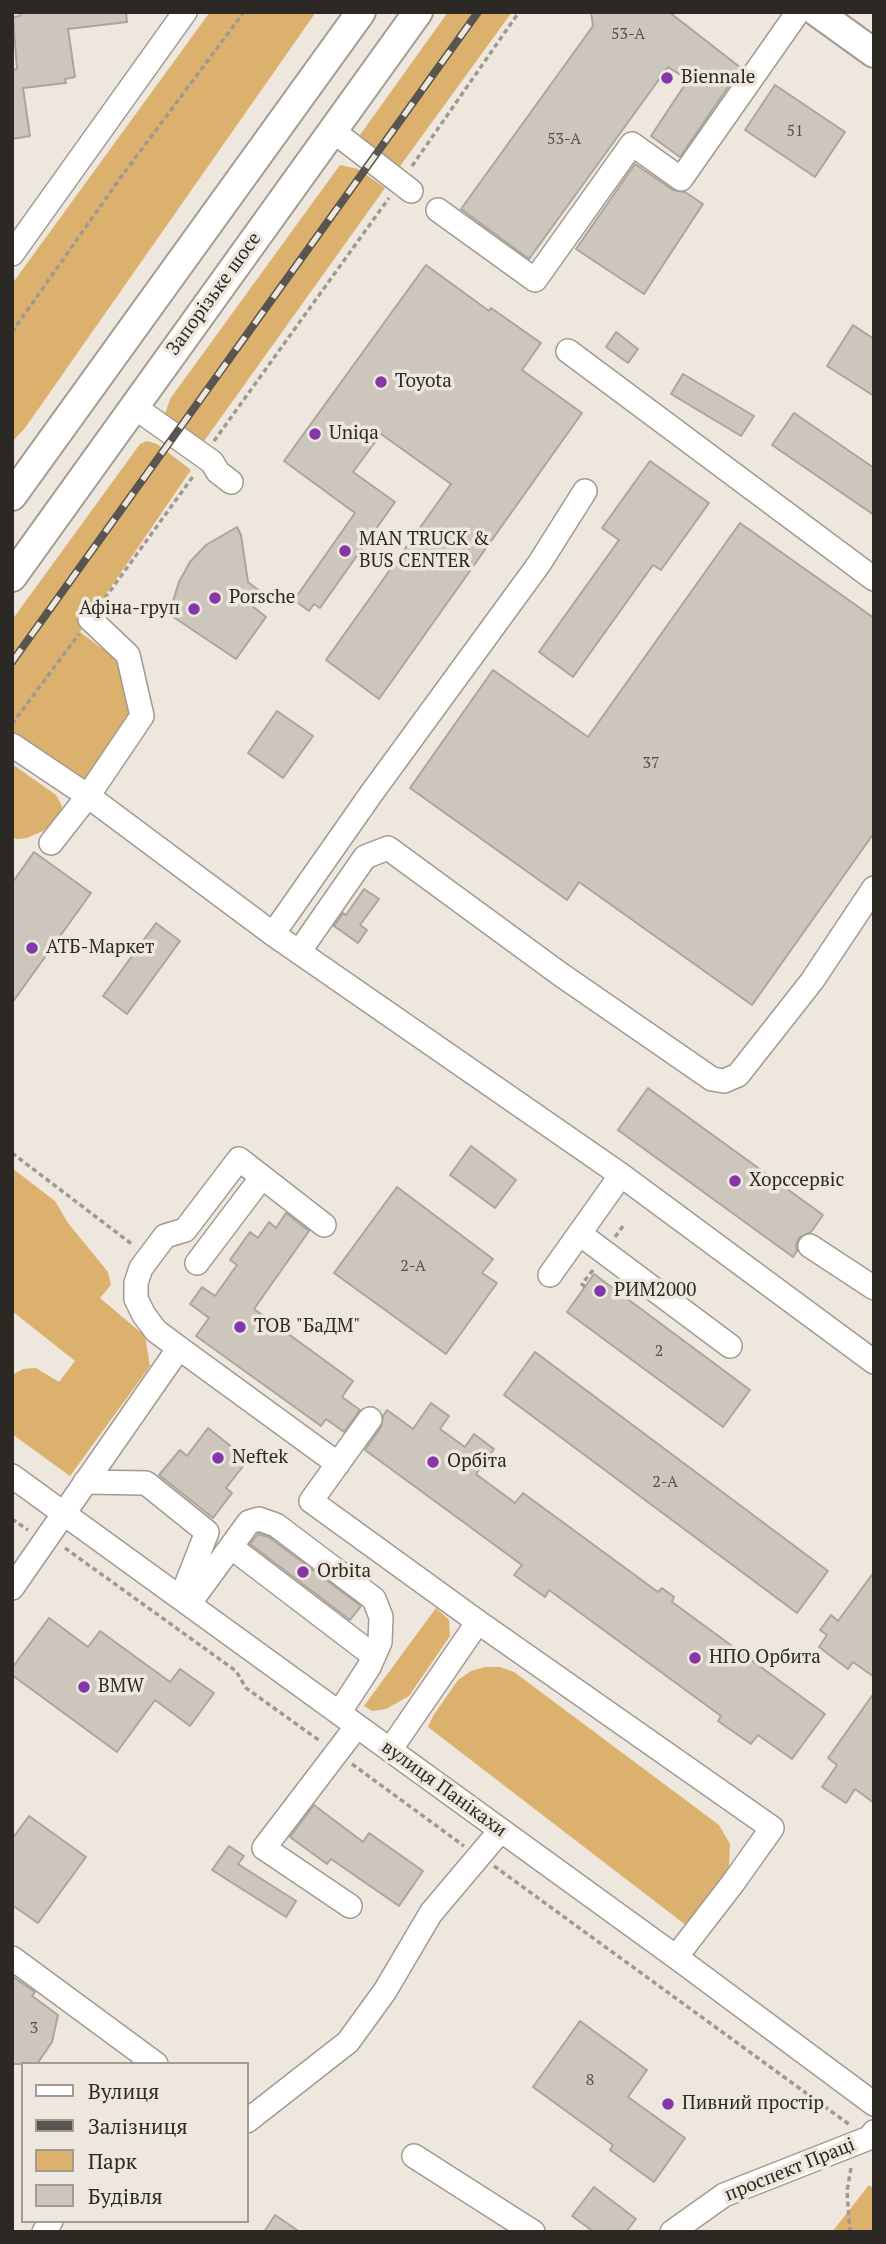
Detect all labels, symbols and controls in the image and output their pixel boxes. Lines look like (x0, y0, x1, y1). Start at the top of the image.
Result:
house number: 53-А (611, 24, 645, 44)
place label: Biennale (681, 67, 755, 89)
marker: Biennale (659, 70, 675, 86)
house number: 51 (786, 121, 804, 141)
house number: 53-А (547, 129, 581, 149)
street label: Запорізьке шосе (162, 228, 266, 360)
place label: Toyota (395, 371, 452, 393)
marker: Toyota (373, 374, 389, 390)
place label: Uniqa (329, 423, 379, 445)
marker: Uniqa (307, 426, 323, 442)
place label: MAN TRUCK & BUS CENTER (359, 529, 489, 573)
marker: MAN TRUCK & BUS CENTER (337, 543, 353, 559)
place label: Porsche (229, 587, 295, 609)
marker: Porsche (207, 590, 223, 606)
place label: Афіна-груп (79, 598, 180, 620)
marker: Афіна-груп (186, 601, 202, 617)
house number: 37 (642, 753, 660, 773)
place label: АТБ-Маркет (46, 937, 155, 959)
marker: АТБ-Маркет (24, 940, 40, 956)
place label: Хорссервіс (749, 1170, 844, 1192)
marker: Хорссервіс (727, 1173, 743, 1189)
house number: 2-А (400, 1256, 426, 1276)
place label: РИМ2000 (614, 1280, 696, 1302)
marker: РИМ2000 (592, 1283, 608, 1299)
place label: ТОВ "БаДМ" (254, 1316, 361, 1338)
marker: ТОВ "БаДМ" (232, 1319, 248, 1335)
house number: 2 (655, 1341, 663, 1361)
place label: Neftek (232, 1447, 288, 1469)
marker: Neftek (210, 1450, 226, 1466)
place label: Орбіта (447, 1451, 507, 1473)
marker: Орбіта (425, 1454, 441, 1470)
house number: 2-А (652, 1472, 678, 1492)
place label: Orbita (317, 1561, 371, 1583)
marker: Orbita (295, 1564, 311, 1580)
place label: НПО Орбита (709, 1647, 821, 1669)
marker: НПО Орбита (687, 1650, 703, 1666)
place label: BMW (98, 1676, 144, 1698)
marker: BMW (76, 1679, 92, 1695)
street label: вулиця Панікахи (377, 1736, 511, 1842)
house number: 3 (30, 2018, 38, 2038)
legend (21, 2062, 248, 2223)
house number: 8 (586, 2070, 594, 2090)
text: Вулиця (88, 2077, 159, 2105)
place label: Пивний простір (682, 2093, 824, 2115)
marker: Пивний простір (660, 2096, 676, 2112)
text: Залізниця (88, 2112, 188, 2140)
street label: проспект Праці (722, 2134, 858, 2206)
text: Парк (88, 2147, 137, 2175)
text: Будівля (88, 2182, 163, 2210)

